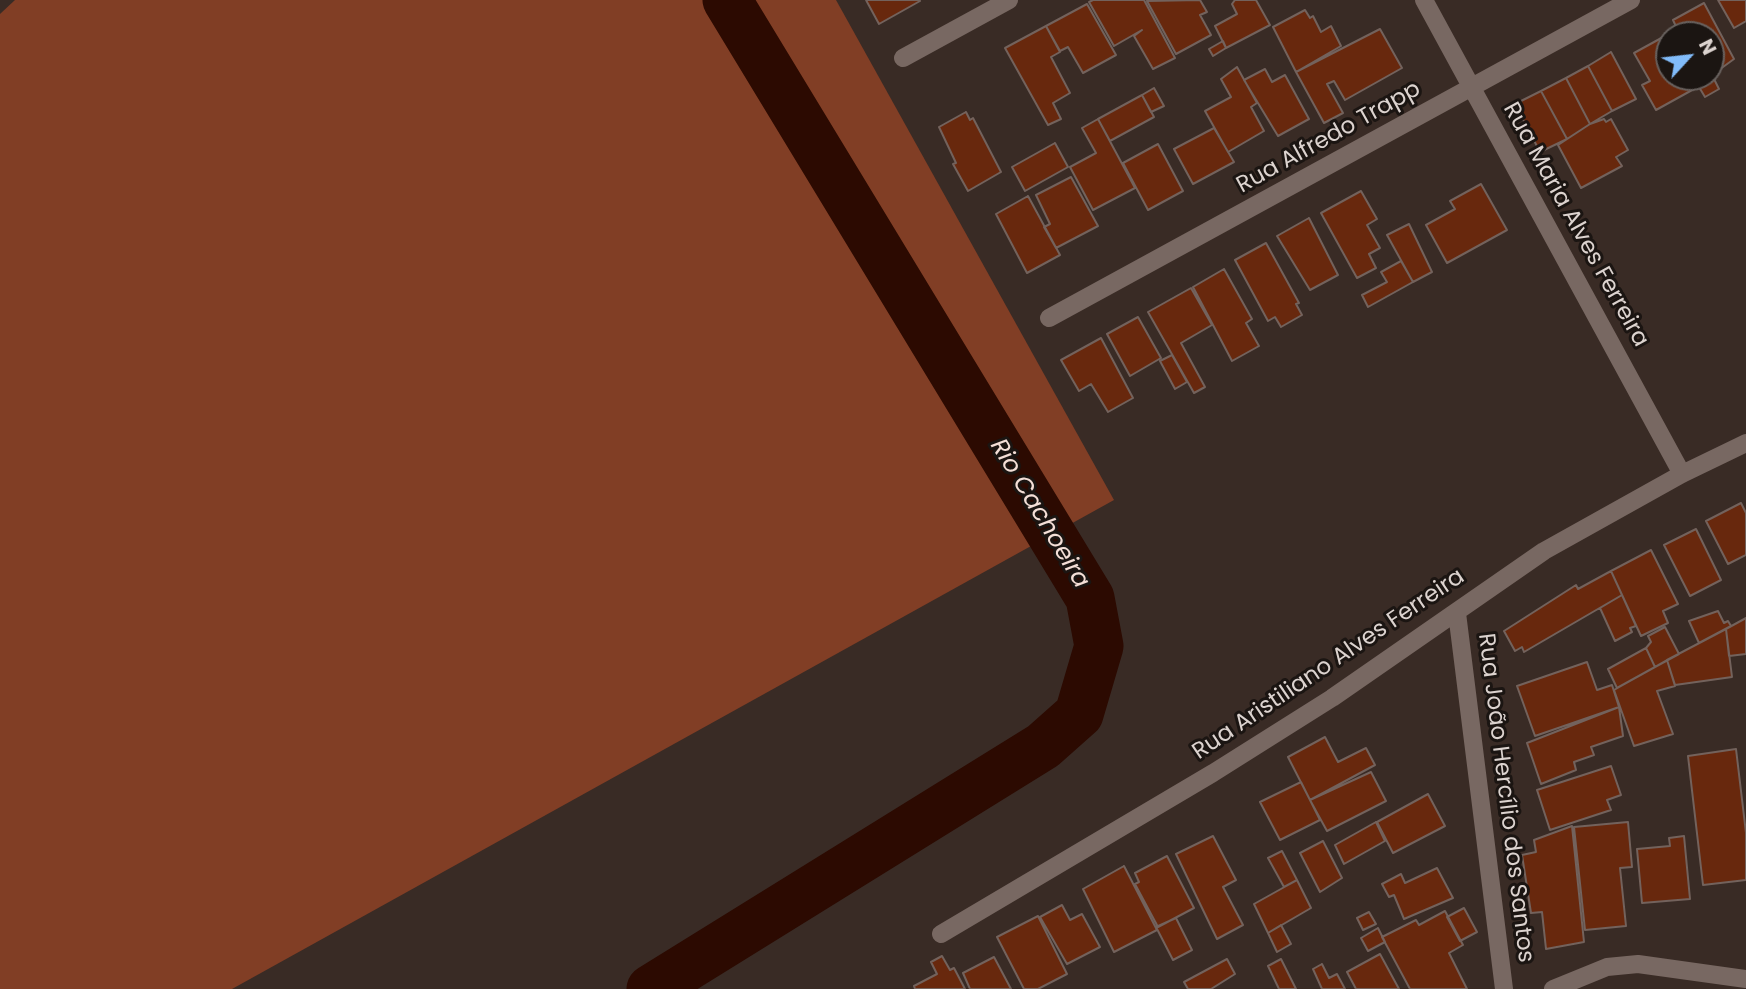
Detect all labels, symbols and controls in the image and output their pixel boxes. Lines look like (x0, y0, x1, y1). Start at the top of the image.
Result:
north arrow (1655, 21, 1725, 91)
text: N (1692, 35, 1723, 60)
street label: Rua Alfredo Trapp (1232, 76, 1426, 200)
street label: Rua Maria Alves Ferreira (1496, 98, 1654, 352)
water label: Rio Cachoeira (983, 434, 1095, 594)
street label: Rua Aristiliano Alves Ferreira (1188, 563, 1470, 767)
street label: Rua João Hercílio dos Santos (1471, 632, 1539, 964)

